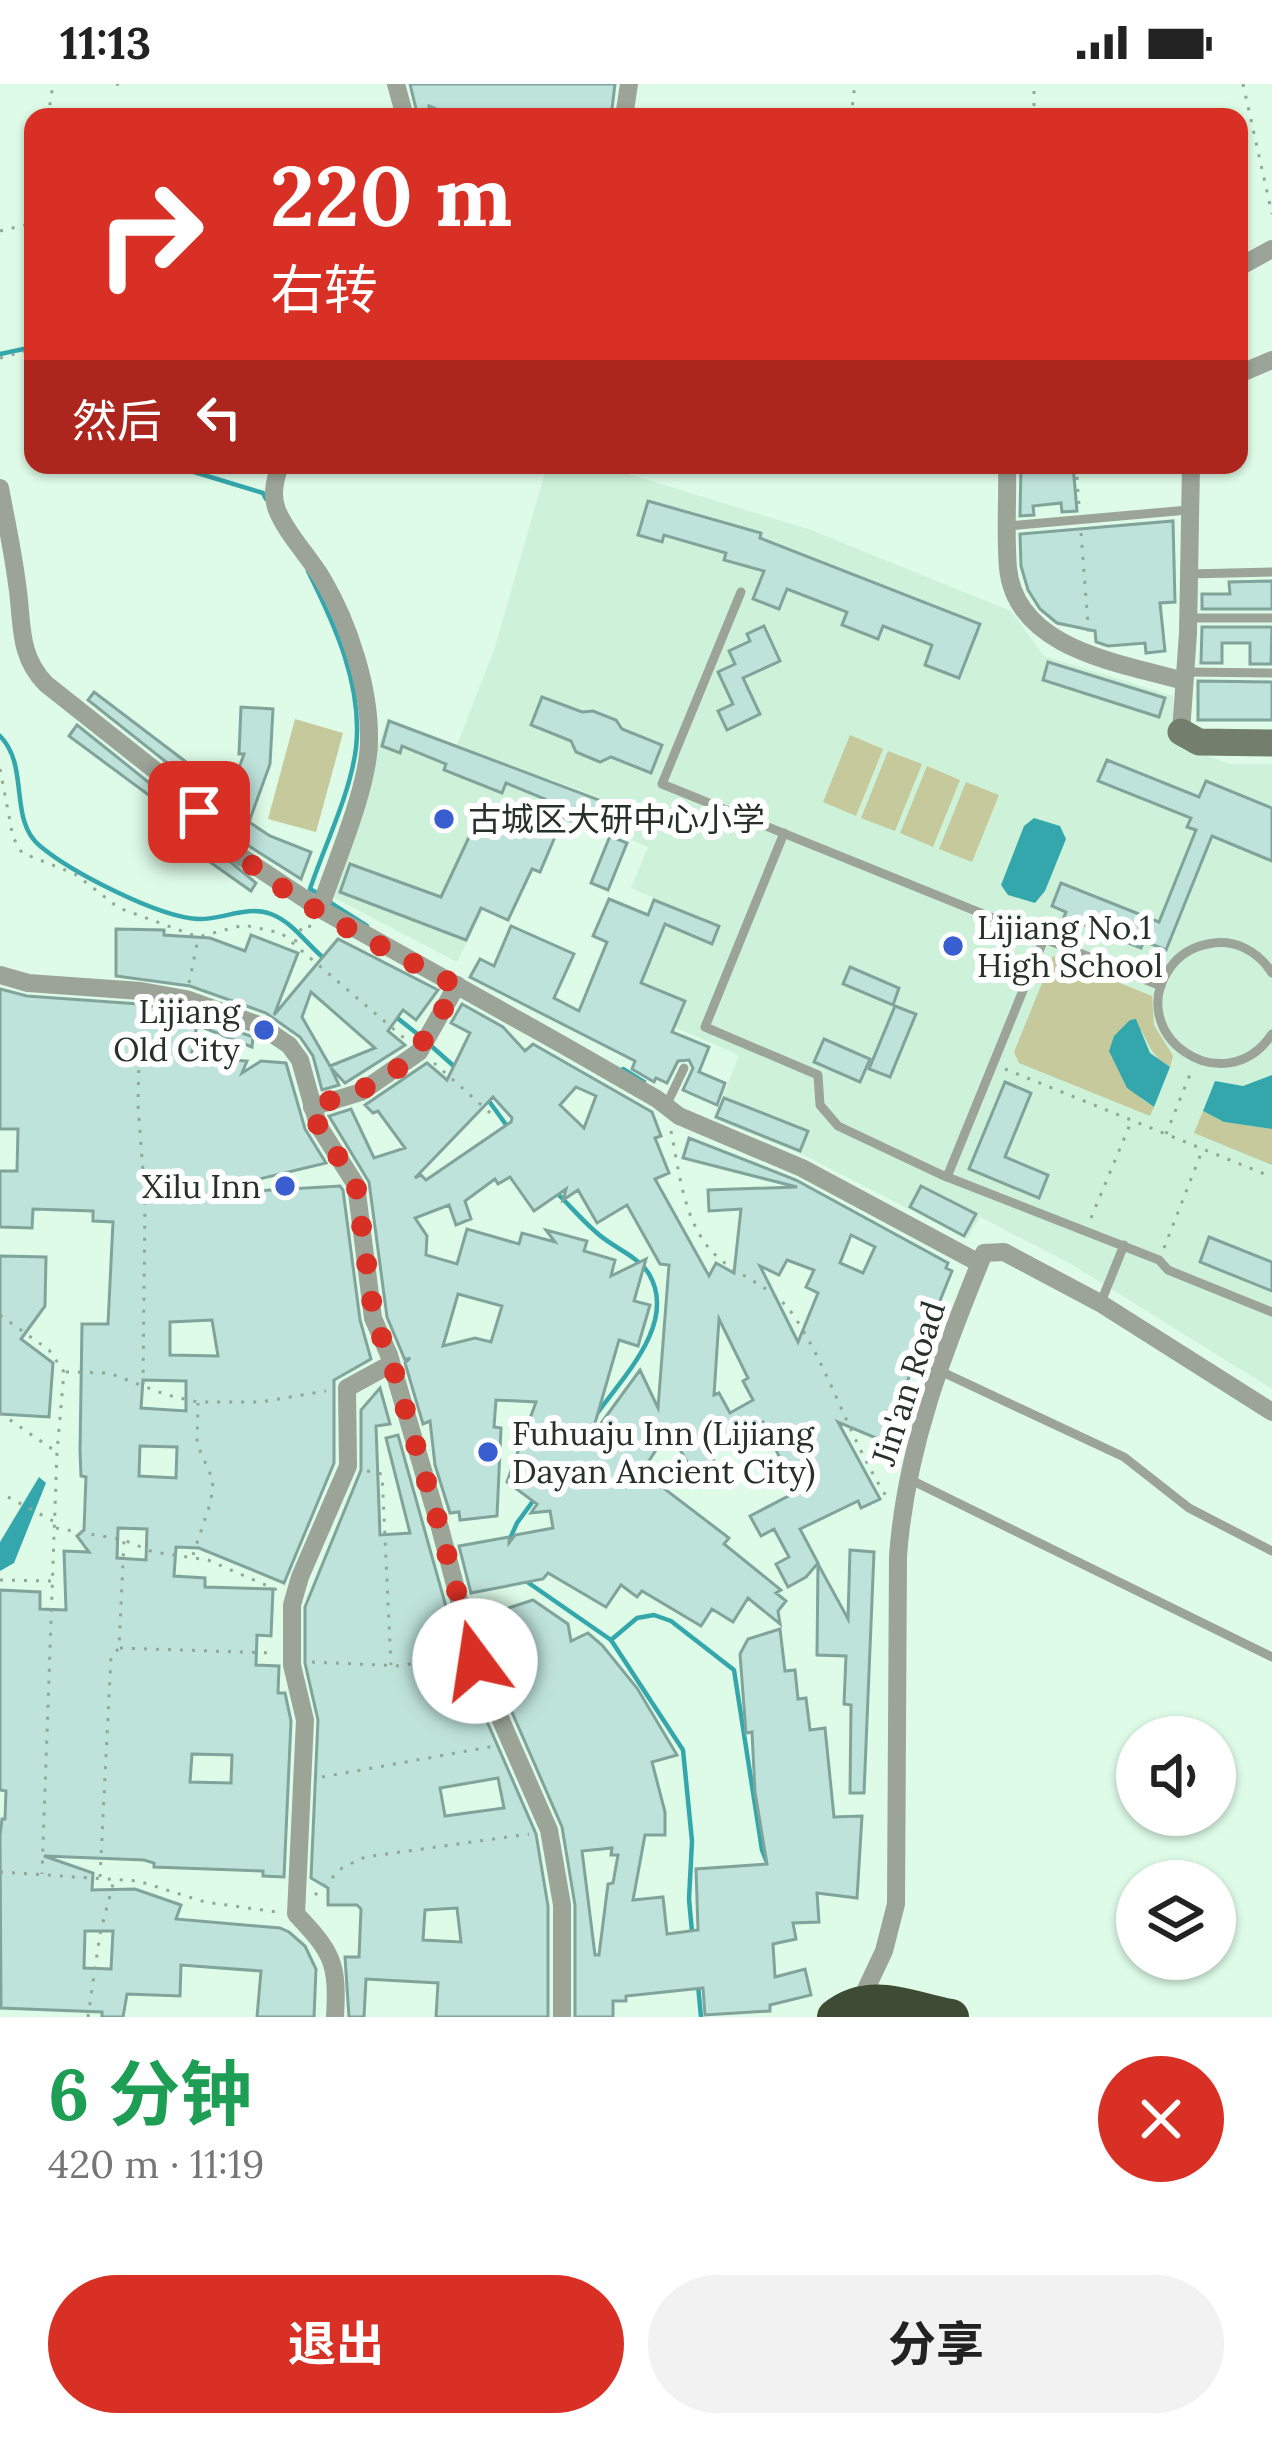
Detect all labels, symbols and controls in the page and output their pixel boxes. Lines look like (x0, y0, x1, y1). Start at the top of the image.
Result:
text: 11:13 (60, 14, 151, 71)
text: 220 m (270, 141, 512, 249)
icon: right (72, 156, 228, 312)
text: 右转 (270, 255, 378, 324)
icon: left (186, 384, 252, 450)
text: 然后 (72, 392, 162, 449)
pin (148, 761, 250, 863)
icon: arrive (166, 779, 232, 845)
place label: 古城区大研中心小学 (468, 798, 765, 840)
marker: 古城区大研中心小学 (431, 806, 457, 832)
place label: Lijiang No.1 High School (977, 906, 1163, 986)
marker: Lijiang No.1 High School (940, 933, 966, 959)
place label: Lijiang Old City (113, 990, 241, 1070)
marker: Lijiang Old City (251, 1017, 277, 1043)
place label: Xilu Inn (142, 1165, 261, 1207)
marker: Xilu Inn (272, 1173, 298, 1199)
street label: Jin'an Road (861, 1296, 954, 1471)
place label: Fuhuaju Inn (Lijiang Dayan Ancient City) (512, 1412, 815, 1492)
marker: Fuhuaju Inn (Lijiang Dayan Ancient City) (475, 1439, 501, 1465)
position arrow (412, 1598, 538, 1724)
map controls (1116, 1716, 1236, 1980)
button: sound (1116, 1716, 1236, 1836)
button: layers (1116, 1860, 1236, 1980)
text: 6 分钟 (48, 2048, 252, 2140)
button: close (1098, 2056, 1224, 2182)
text: 420 m · 11:19 (48, 2139, 265, 2189)
button: 退出 (48, 2275, 624, 2413)
button: 分享 (648, 2275, 1224, 2413)

